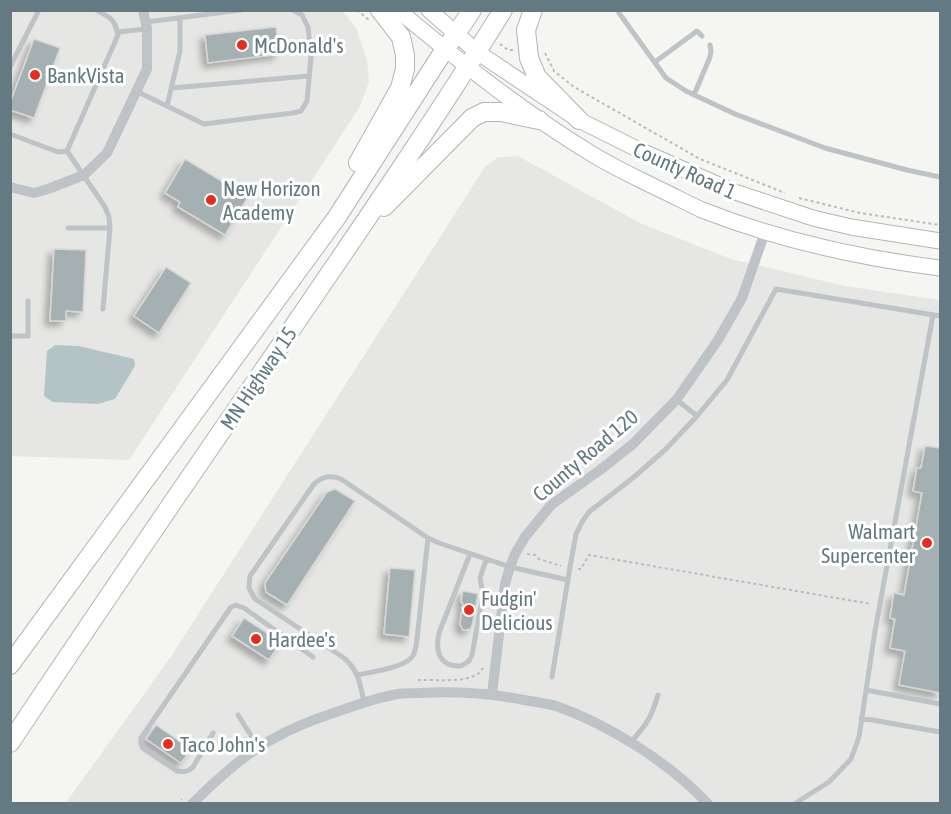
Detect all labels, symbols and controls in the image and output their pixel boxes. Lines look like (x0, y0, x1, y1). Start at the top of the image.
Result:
place label: McDonald's (254, 33, 344, 57)
marker: McDonald's (235, 38, 249, 52)
place label: BankVista (47, 63, 125, 87)
marker: BankVista (28, 68, 42, 82)
street label: County Road 1 (630, 137, 740, 203)
place label: New Horizon Academy (223, 176, 321, 224)
marker: New Horizon Academy (204, 193, 218, 207)
street label: MN Highway 15 (215, 322, 301, 434)
street label: County Road 120 (528, 404, 643, 506)
place label: Walmart Supercenter (821, 519, 916, 567)
marker: Walmart Supercenter (920, 536, 934, 550)
place label: Fudgin' Delicious (481, 586, 553, 634)
marker: Fudgin' Delicious (462, 603, 476, 617)
place label: Hardee's (268, 627, 335, 651)
marker: Hardee's (249, 632, 263, 646)
place label: Taco John's (180, 732, 265, 756)
marker: Taco John's (161, 737, 175, 751)

